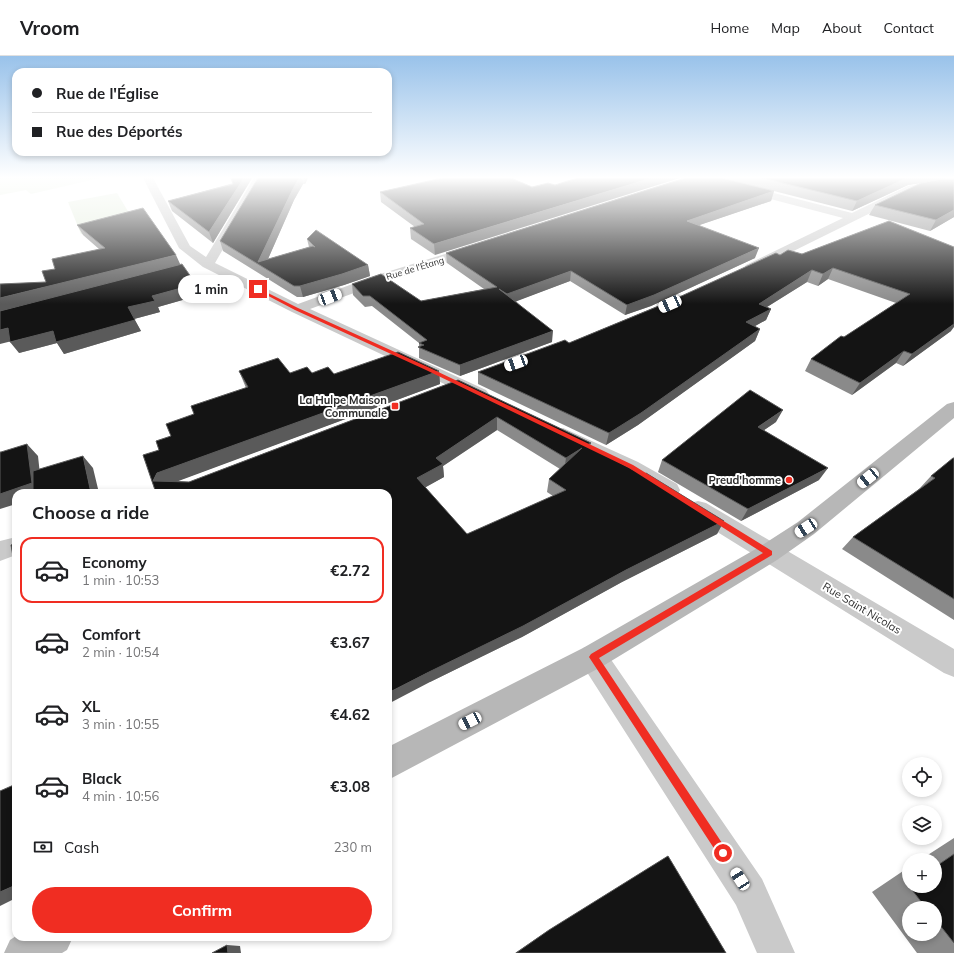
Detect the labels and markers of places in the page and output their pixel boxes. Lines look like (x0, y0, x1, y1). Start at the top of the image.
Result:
place label: La Hulpe Maison Communale (299, 393, 387, 420)
marker: La Hulpe Maison Communale (390, 401, 400, 411)
place label: Preud'homme (709, 473, 781, 487)
marker: Preud'homme (784, 475, 794, 485)

